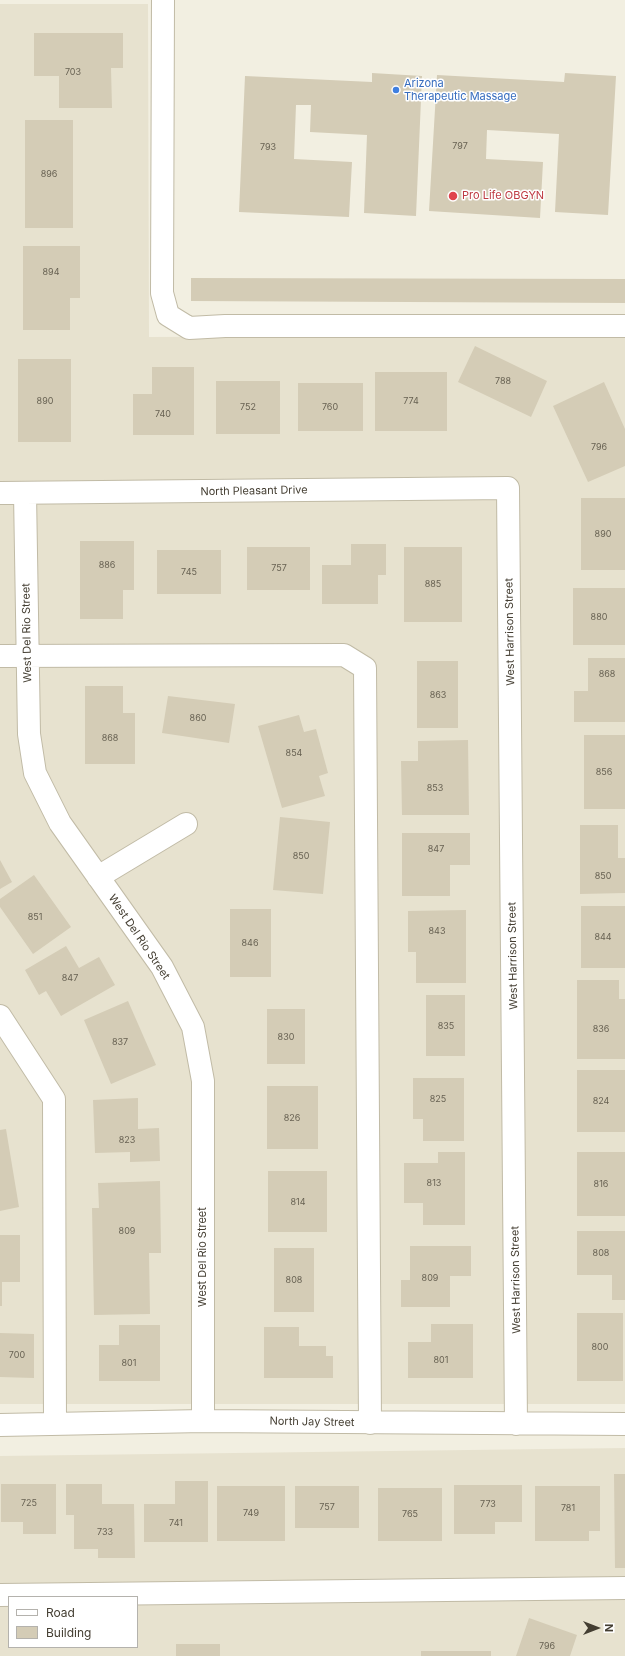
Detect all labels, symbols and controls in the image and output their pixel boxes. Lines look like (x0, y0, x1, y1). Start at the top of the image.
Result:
house number: 703 (65, 67, 81, 77)
place label: Arizona Therapeutic Massage (404, 77, 517, 103)
marker: Arizona Therapeutic Massage (391, 85, 401, 95)
house number: 797 (452, 141, 468, 151)
house number: 793 (260, 142, 276, 152)
house number: 896 (41, 169, 57, 179)
place label: Pro Life OBGYN (462, 189, 544, 203)
marker: Pro Life OBGYN (447, 190, 459, 202)
house number: 894 (43, 267, 59, 277)
house number: 788 (495, 376, 511, 386)
house number: 890 (37, 396, 53, 406)
house number: 774 (403, 396, 419, 406)
house number: 752 (240, 402, 256, 412)
house number: 760 (322, 402, 338, 412)
house number: 740 (155, 409, 171, 419)
house number: 796 (591, 442, 607, 452)
street label: North Pleasant Drive (200, 483, 308, 499)
house number: 890 (595, 529, 611, 539)
house number: 886 (99, 560, 115, 570)
house number: 757 (271, 563, 287, 573)
house number: 745 (181, 567, 197, 577)
street label: West Harrison Street (502, 578, 518, 686)
house number: 885 (425, 579, 441, 589)
street label: West Del Rio Street (20, 583, 34, 683)
house number: 880 (591, 612, 607, 622)
house number: 868 (599, 669, 615, 679)
house number: 863 (430, 690, 446, 700)
house number: 860 (190, 713, 206, 723)
house number: 868 (102, 733, 118, 743)
house number: 854 (286, 748, 302, 758)
house number: 856 (596, 767, 612, 777)
house number: 853 (427, 783, 443, 793)
house number: 847 (428, 844, 444, 854)
house number: 850 (293, 851, 309, 861)
house number: 850 (595, 871, 611, 881)
street label: West Del Rio Street (106, 892, 172, 982)
street label: West Harrison Street (505, 902, 521, 1010)
house number: 851 (28, 912, 42, 922)
house number: 843 (429, 926, 445, 936)
house number: 844 (594, 932, 612, 942)
house number: 846 (242, 938, 258, 948)
house number: 847 (62, 973, 78, 983)
house number: 835 (438, 1021, 454, 1031)
house number: 836 (593, 1024, 609, 1034)
house number: 830 (278, 1032, 294, 1042)
house number: 837 (112, 1037, 128, 1047)
house number: 825 (430, 1094, 446, 1104)
house number: 824 (593, 1096, 609, 1106)
house number: 826 (284, 1113, 300, 1123)
house number: 823 (119, 1135, 135, 1145)
house number: 813 (427, 1178, 441, 1188)
house number: 816 (594, 1179, 608, 1189)
house number: 814 (290, 1197, 306, 1207)
street label: West Del Rio Street (196, 1207, 210, 1307)
house number: 809 (119, 1226, 135, 1236)
street label: West Harrison Street (508, 1226, 524, 1334)
house number: 808 (593, 1248, 609, 1258)
house number: 809 (422, 1273, 438, 1283)
house number: 808 (286, 1275, 302, 1285)
house number: 800 (592, 1342, 608, 1352)
house number: 700 (9, 1350, 25, 1360)
house number: 801 (434, 1355, 448, 1365)
house number: 801 (122, 1358, 136, 1368)
street label: North Jay Street (269, 1415, 355, 1429)
house number: 725 (21, 1498, 37, 1508)
house number: 773 (480, 1499, 496, 1509)
house number: 757 (319, 1502, 335, 1512)
house number: 781 (561, 1503, 575, 1513)
house number: 749 (243, 1508, 259, 1518)
house number: 765 (402, 1509, 418, 1519)
house number: 741 (169, 1518, 183, 1528)
house number: 733 (97, 1527, 113, 1537)
legend (8, 1596, 138, 1648)
text: Road (46, 1605, 75, 1620)
north arrow (577, 1608, 617, 1648)
text: N (602, 1624, 616, 1632)
text: Building (46, 1625, 91, 1640)
house number: 796 (539, 1641, 555, 1651)

